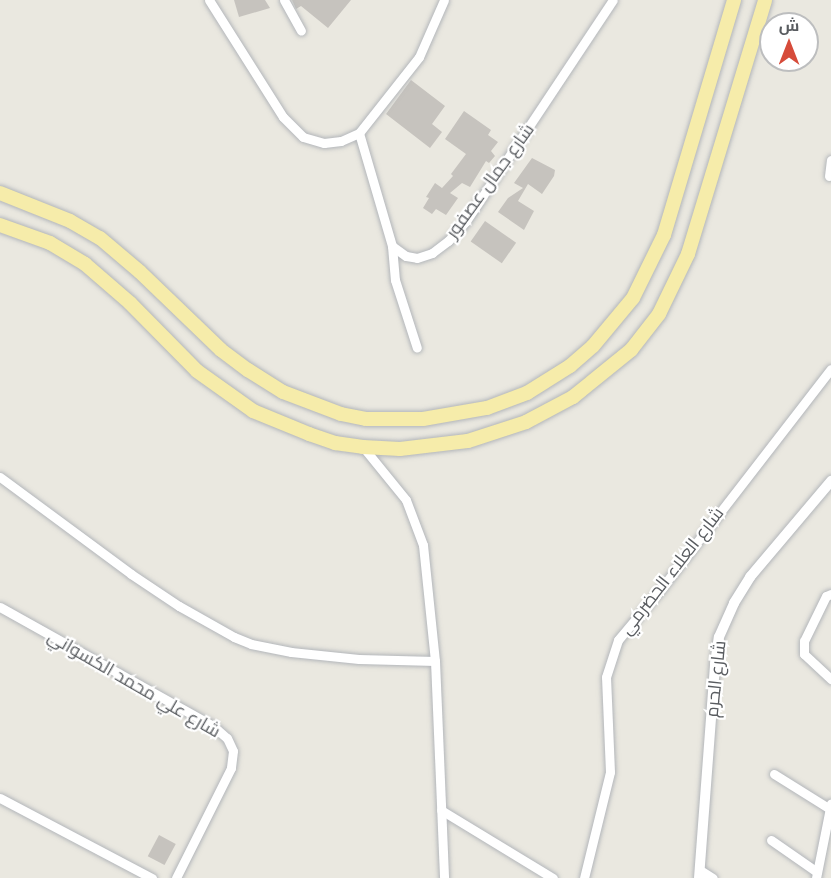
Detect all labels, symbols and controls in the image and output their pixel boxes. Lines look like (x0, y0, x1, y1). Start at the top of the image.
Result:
north arrow (759, 12, 819, 72)
text: ش (779, 14, 799, 37)
street label: شارع جمال عصفور (441, 119, 539, 243)
street label: شارع العلاء الحضرمي (616, 503, 728, 639)
street label: شارع علي محمد الكسواني (44, 626, 224, 742)
street label: شارع الحرم (701, 640, 731, 718)

